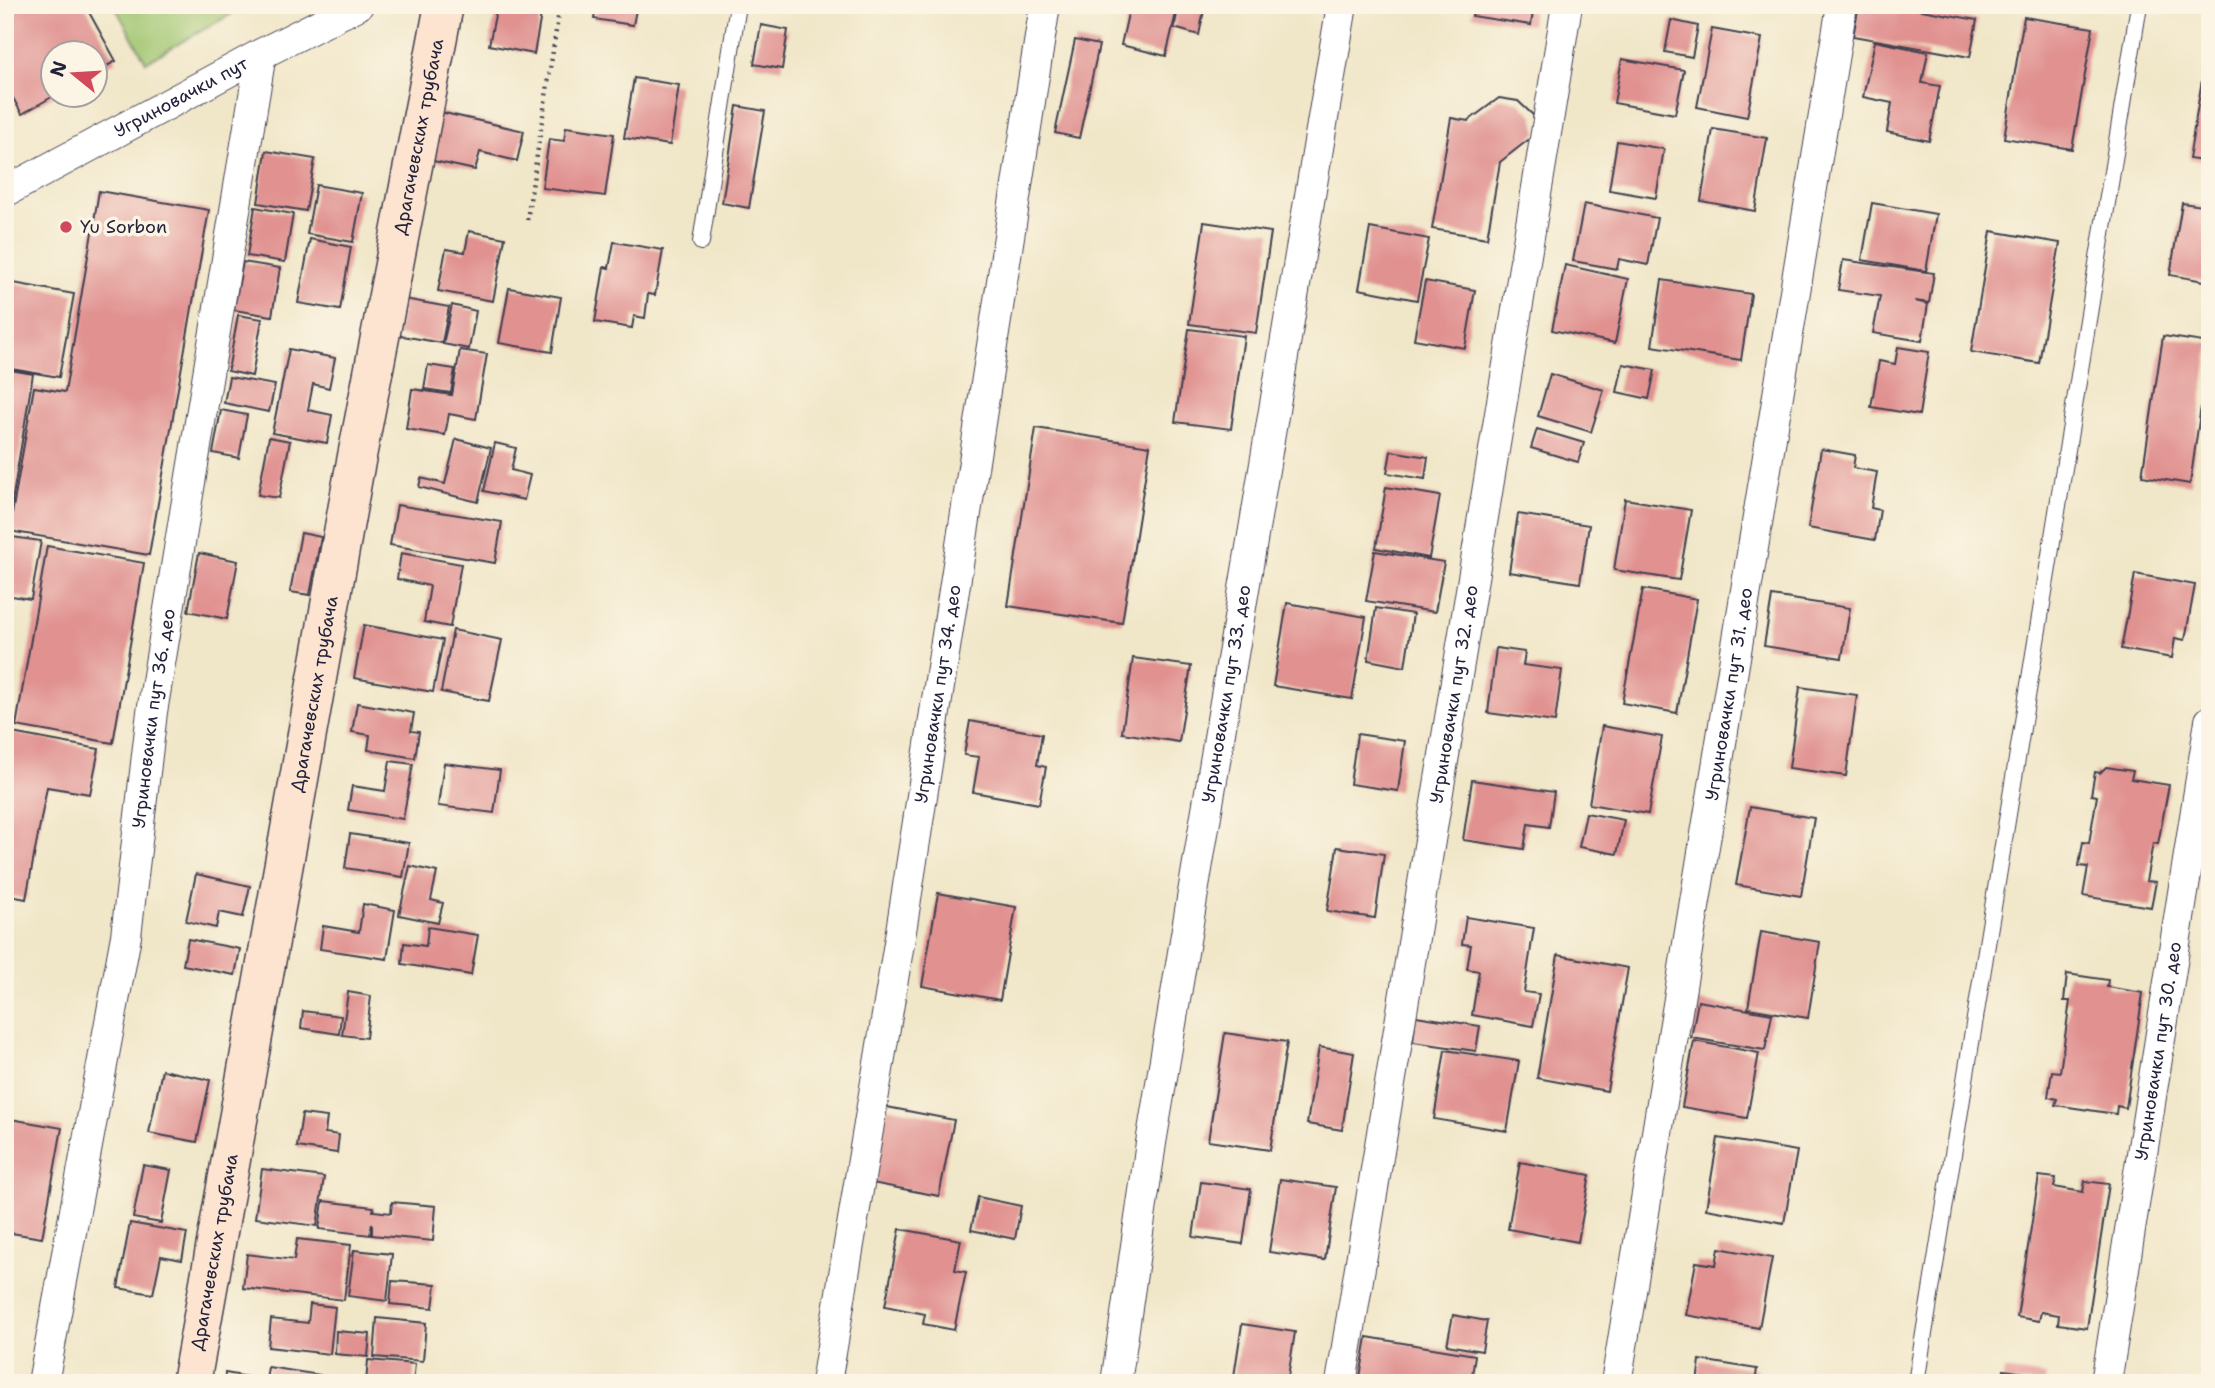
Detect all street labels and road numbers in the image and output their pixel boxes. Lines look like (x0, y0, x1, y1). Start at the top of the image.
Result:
street label: Драгачевских трубача (388, 37, 449, 237)
street label: Угриновачки пут (110, 51, 253, 143)
street label: Угриновачки пут 34. део (909, 583, 967, 805)
street label: Угриновачки пут 33. део (1196, 583, 1257, 805)
street label: Угриновачки пут 32. део (1424, 583, 1484, 805)
street label: Угриновачки пут 31. део (1700, 586, 1758, 803)
street label: Драгачевских трубача (285, 594, 344, 794)
street label: Угриновачки пут 36. део (127, 607, 181, 830)
street label: Угриновачки пут 30. део (2129, 940, 2187, 1162)
street label: Драгачевских трубача (185, 1152, 244, 1352)

